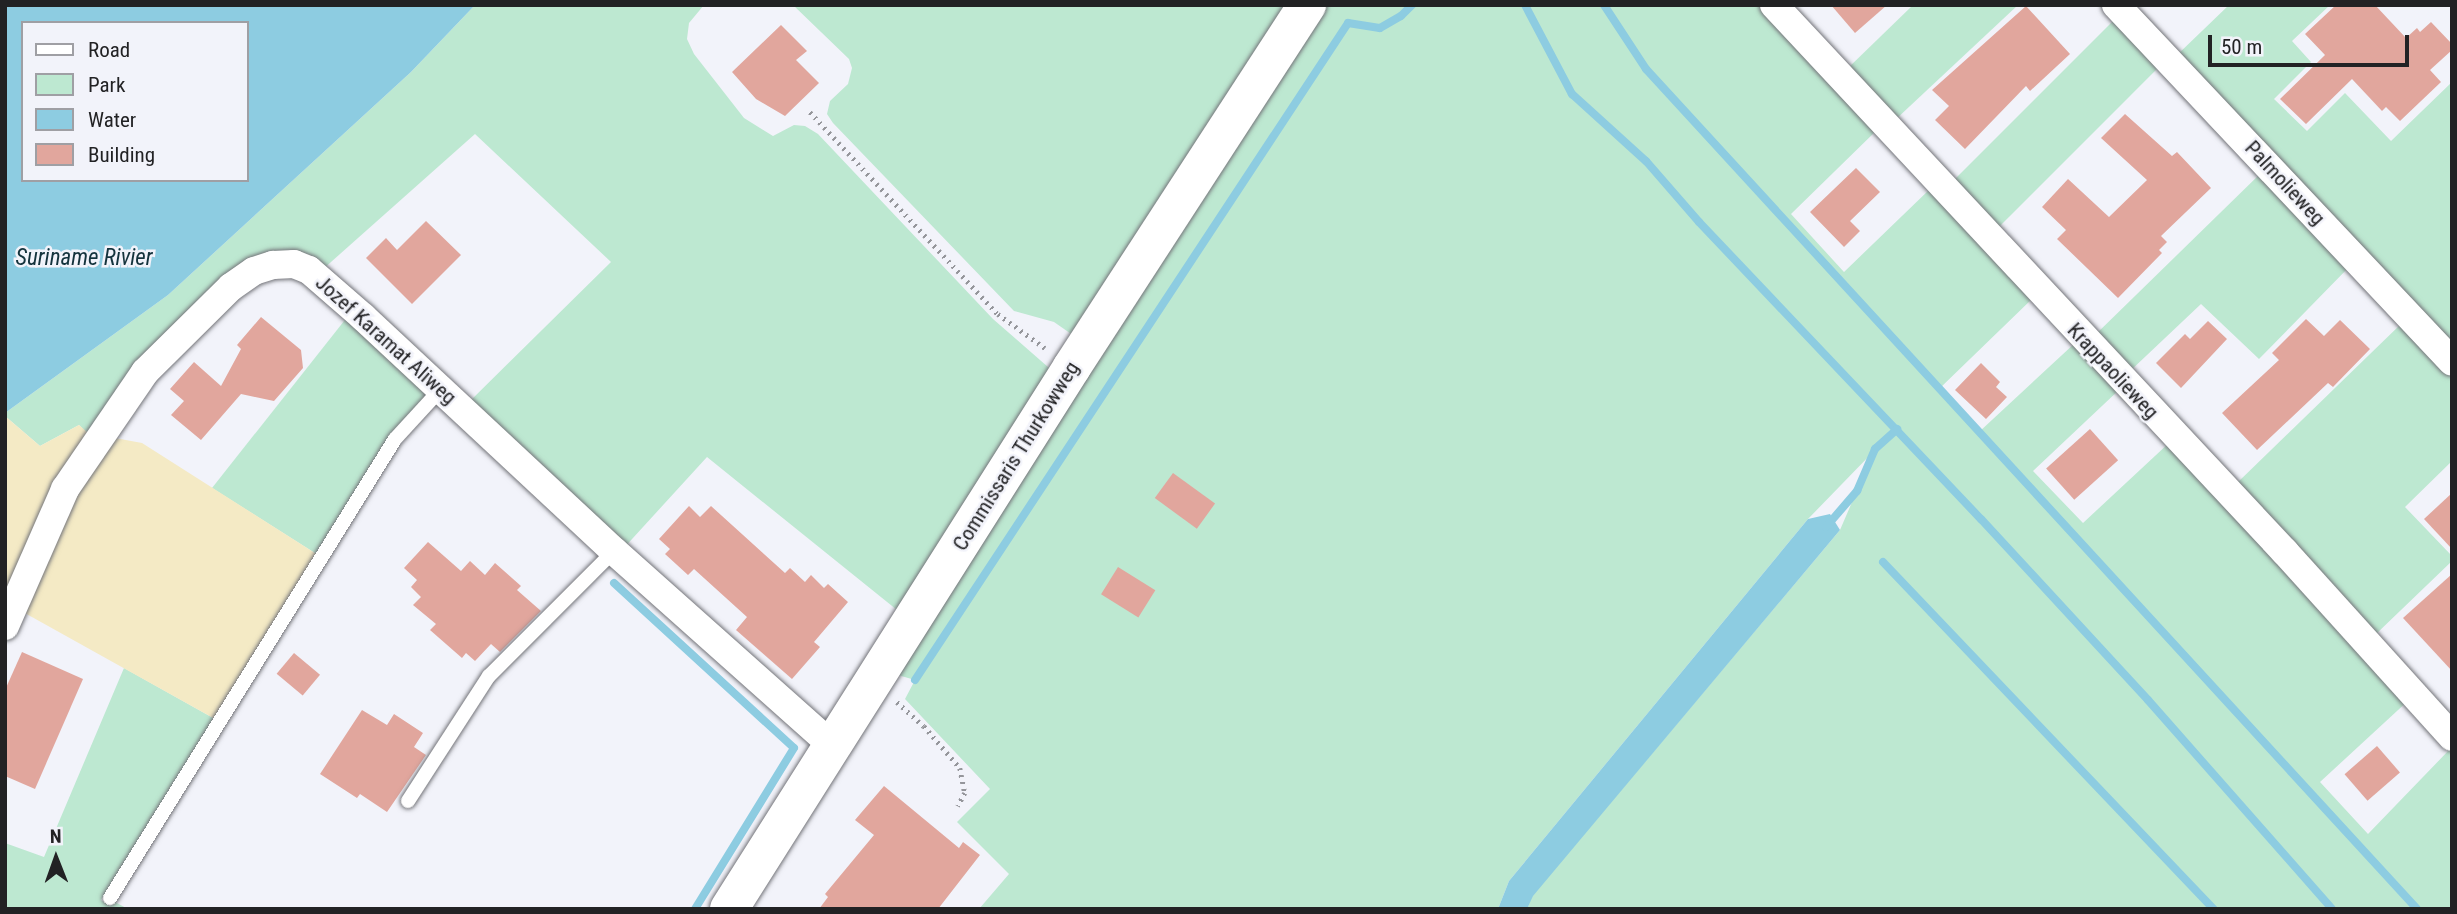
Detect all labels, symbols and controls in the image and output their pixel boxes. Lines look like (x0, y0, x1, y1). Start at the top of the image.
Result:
legend (21, 21, 248, 182)
scale bar (2212, 21, 2413, 65)
text: 50 m (2221, 35, 2262, 59)
text: Road (88, 38, 130, 62)
text: Park (88, 73, 125, 97)
text: Water (88, 108, 136, 132)
street label: Palmolieweg (2240, 136, 2330, 230)
text: Building (88, 143, 155, 167)
water label: Suriname Rivier (15, 244, 153, 272)
street label: Jozef Karamat Aliweg (310, 270, 462, 410)
street label: Krappaolieweg (2062, 318, 2164, 424)
street label: Commissaris Thurkowweg (947, 357, 1085, 555)
north arrow (21, 823, 91, 893)
text: N (50, 825, 62, 848)

